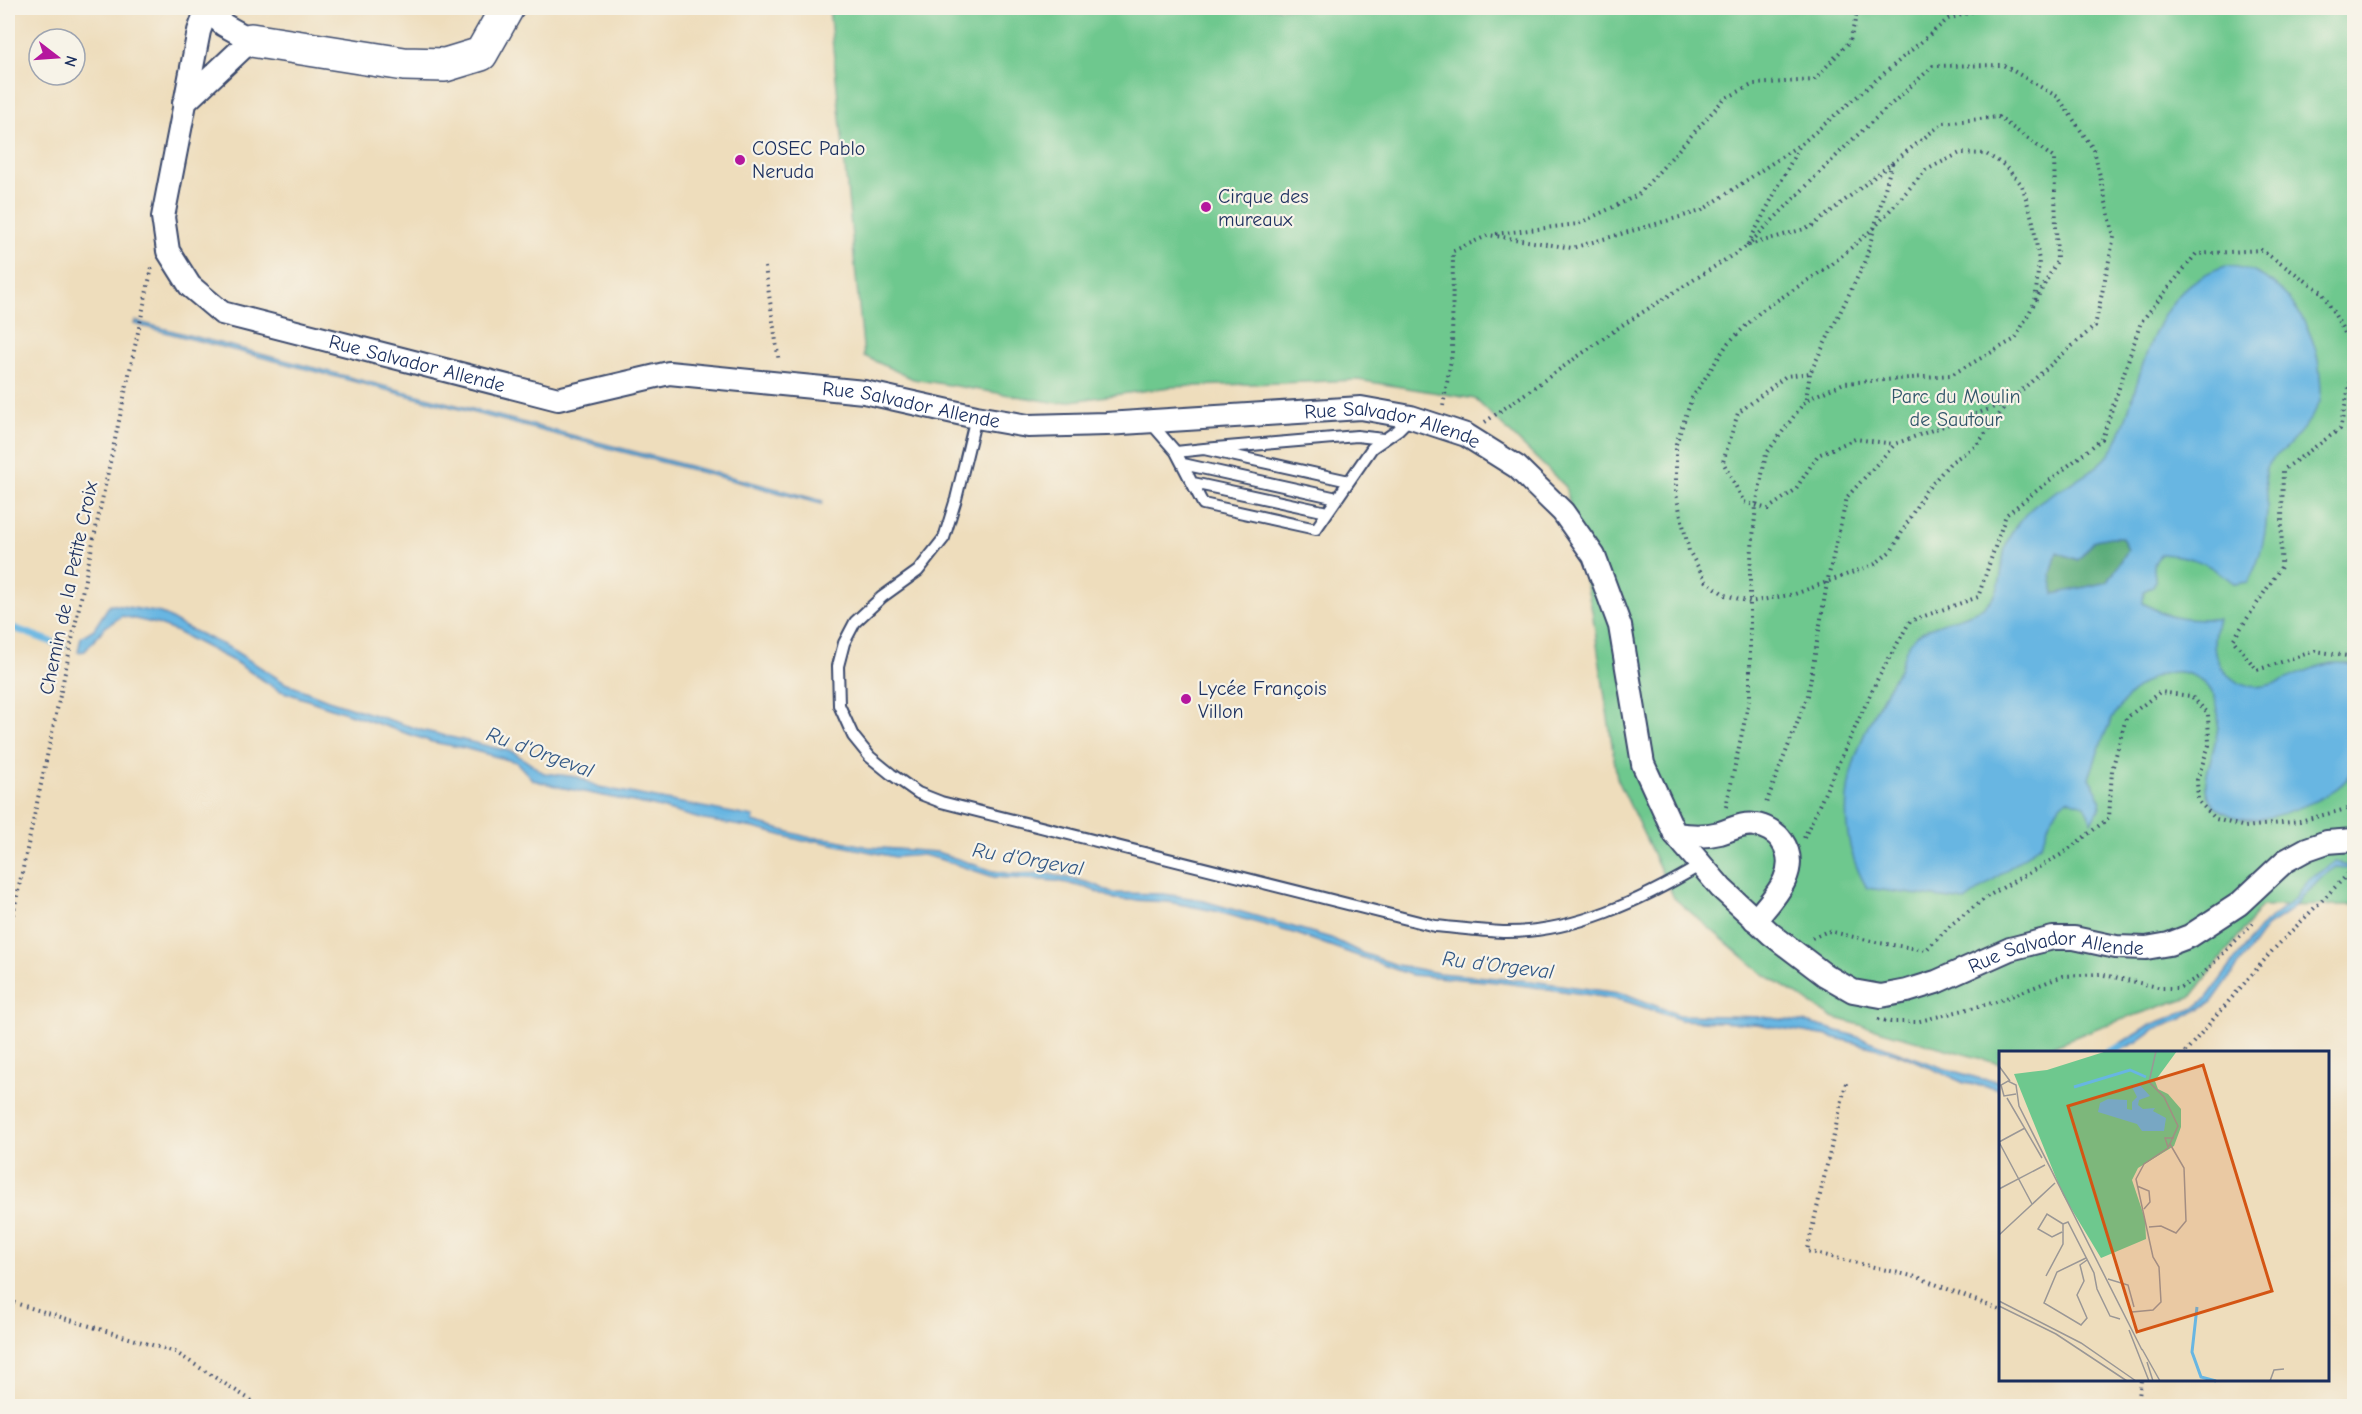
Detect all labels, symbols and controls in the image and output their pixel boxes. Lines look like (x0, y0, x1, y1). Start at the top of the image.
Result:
north arrow (27, 27, 87, 87)
text: N (60, 53, 81, 69)
place label: COSEC Pablo Neruda (752, 137, 865, 183)
marker: COSEC Pablo Neruda (733, 153, 747, 167)
place label: Cirque des mureaux (1218, 185, 1309, 231)
marker: Cirque des mureaux (1199, 200, 1213, 214)
street label: Rue Salvador Allende (326, 330, 507, 397)
street label: Rue Salvador Allende (821, 377, 1002, 433)
park label: Parc du Moulin de Sautour (1891, 385, 2021, 431)
street label: Rue Salvador Allende (1304, 397, 1485, 453)
street label: Chemin de la Petite Croix (35, 479, 102, 697)
place label: Lycée François Villon (1198, 677, 1327, 723)
marker: Lycée François Villon (1179, 692, 1193, 706)
water label: Ru d'Orgeval (483, 722, 597, 783)
water label: Ru d'Orgeval (971, 837, 1086, 881)
street label: Rue Salvador Allende (1965, 926, 2144, 978)
water label: Ru d'Orgeval (1441, 946, 1555, 984)
inset map (1999, 1051, 2329, 1381)

